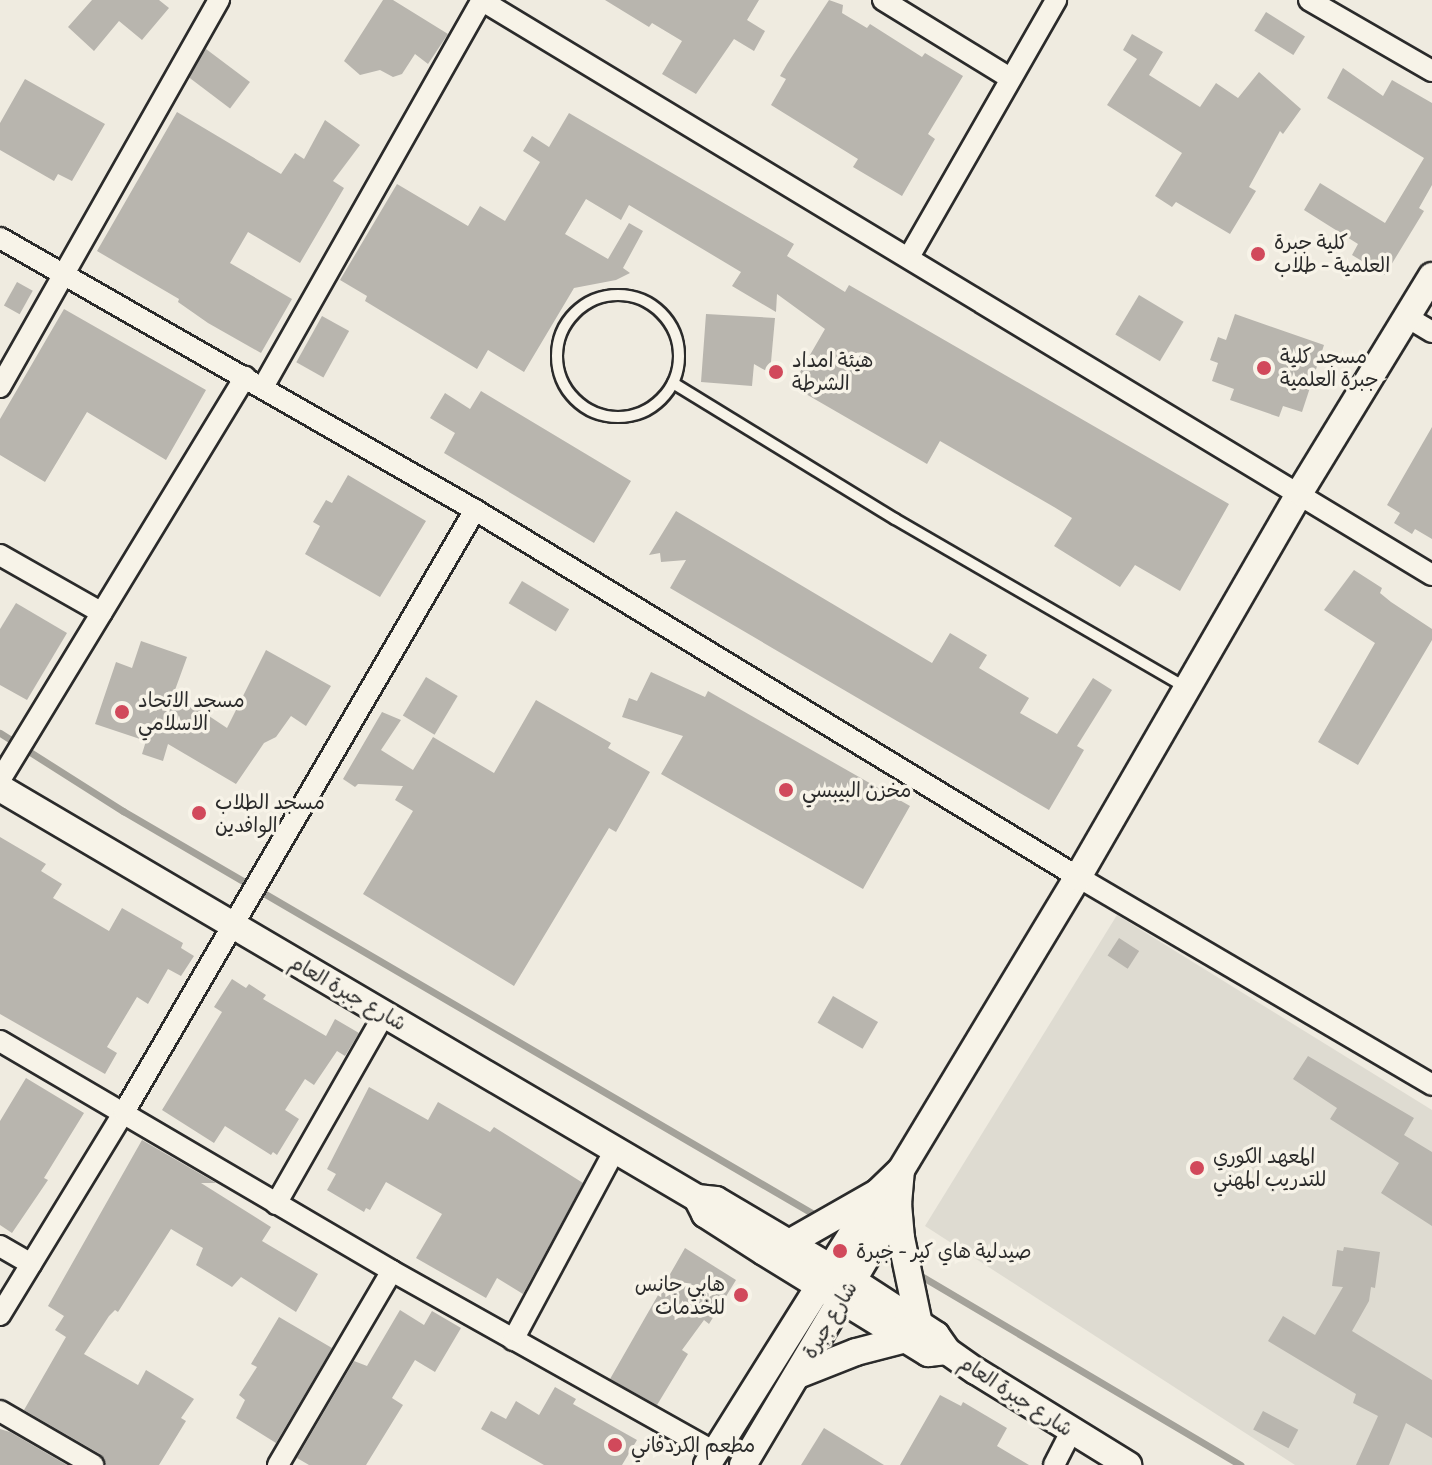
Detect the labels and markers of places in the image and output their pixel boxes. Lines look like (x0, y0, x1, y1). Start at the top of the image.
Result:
place label: كلية جبرة العلمية - طلاب (1274, 230, 1390, 277)
marker: كلية جبرة العلمية - طلاب (1249, 245, 1267, 263)
place label: مسجد كلية جبرة العلمية (1280, 344, 1379, 391)
place label: هيئة امداد الشرطة (792, 348, 873, 395)
marker: مسجد كلية جبرة العلمية (1255, 359, 1273, 377)
marker: هيئة امداد الشرطة (767, 363, 785, 381)
place label: مسجد الاتحاد الاسلامي (138, 688, 245, 735)
marker: مسجد الاتحاد الاسلامي (113, 703, 131, 721)
place label: مخزن البيبسي (802, 778, 911, 802)
marker: مخزن البيبسي (777, 781, 795, 799)
place label: مسجد الطلاب الوافدين (215, 790, 325, 837)
marker: مسجد الطلاب الوافدين (190, 804, 208, 822)
place label: المعهد الكوري للتدريب المهني (1213, 1144, 1326, 1191)
marker: المعهد الكوري للتدريب المهني (1188, 1159, 1206, 1177)
place label: صيدلية هاي كير - جبرة (856, 1239, 1032, 1263)
marker: صيدلية هاي كير - جبرة (831, 1242, 849, 1260)
place label: هابي جانس للخدمات (635, 1272, 725, 1319)
marker: هابي جانس للخدمات (732, 1286, 750, 1304)
place label: مطعم الكردفاني (631, 1433, 755, 1457)
marker: مطعم الكردفاني (606, 1436, 624, 1454)

